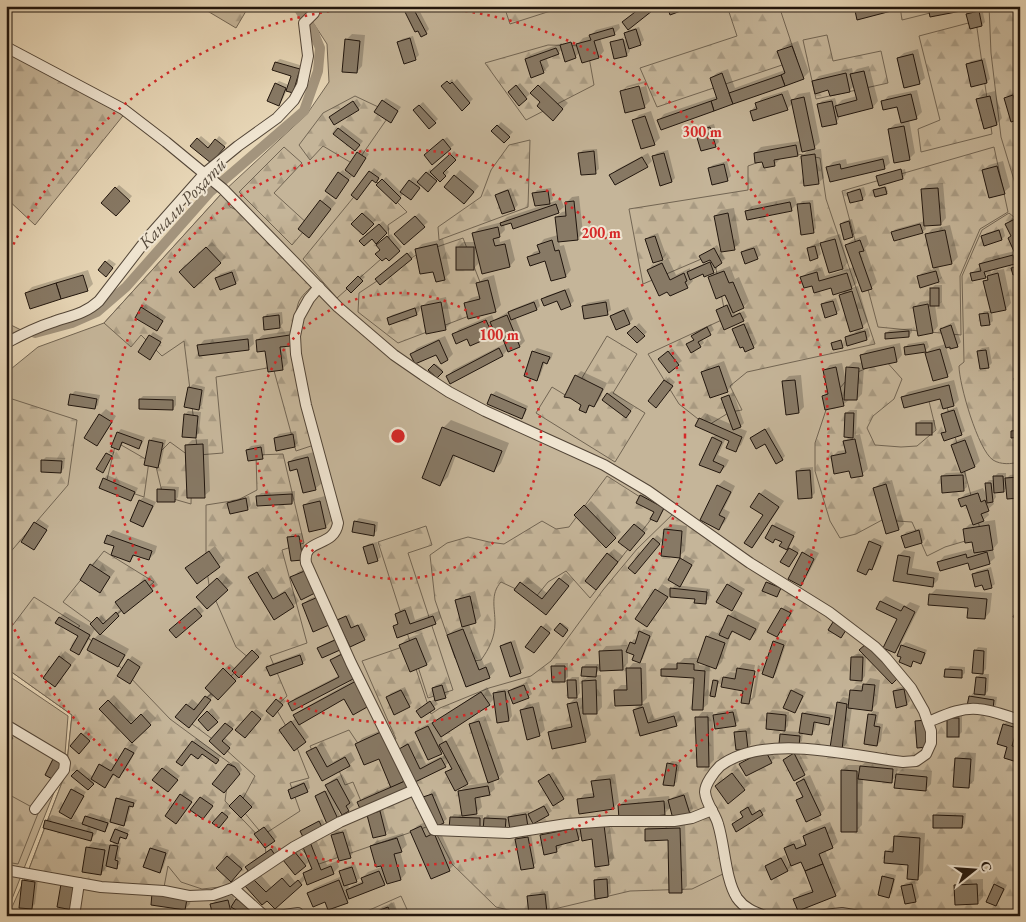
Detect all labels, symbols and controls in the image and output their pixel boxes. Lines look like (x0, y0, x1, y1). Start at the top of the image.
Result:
text: 300 m (682, 122, 722, 141)
water label: Канали Роҳатӣ (132, 153, 231, 254)
text: 200 m (581, 223, 621, 242)
text: 100 m (479, 325, 519, 344)
centre of rings (389, 427, 407, 445)
north arrow (948, 844, 998, 894)
text: С (976, 859, 997, 874)

